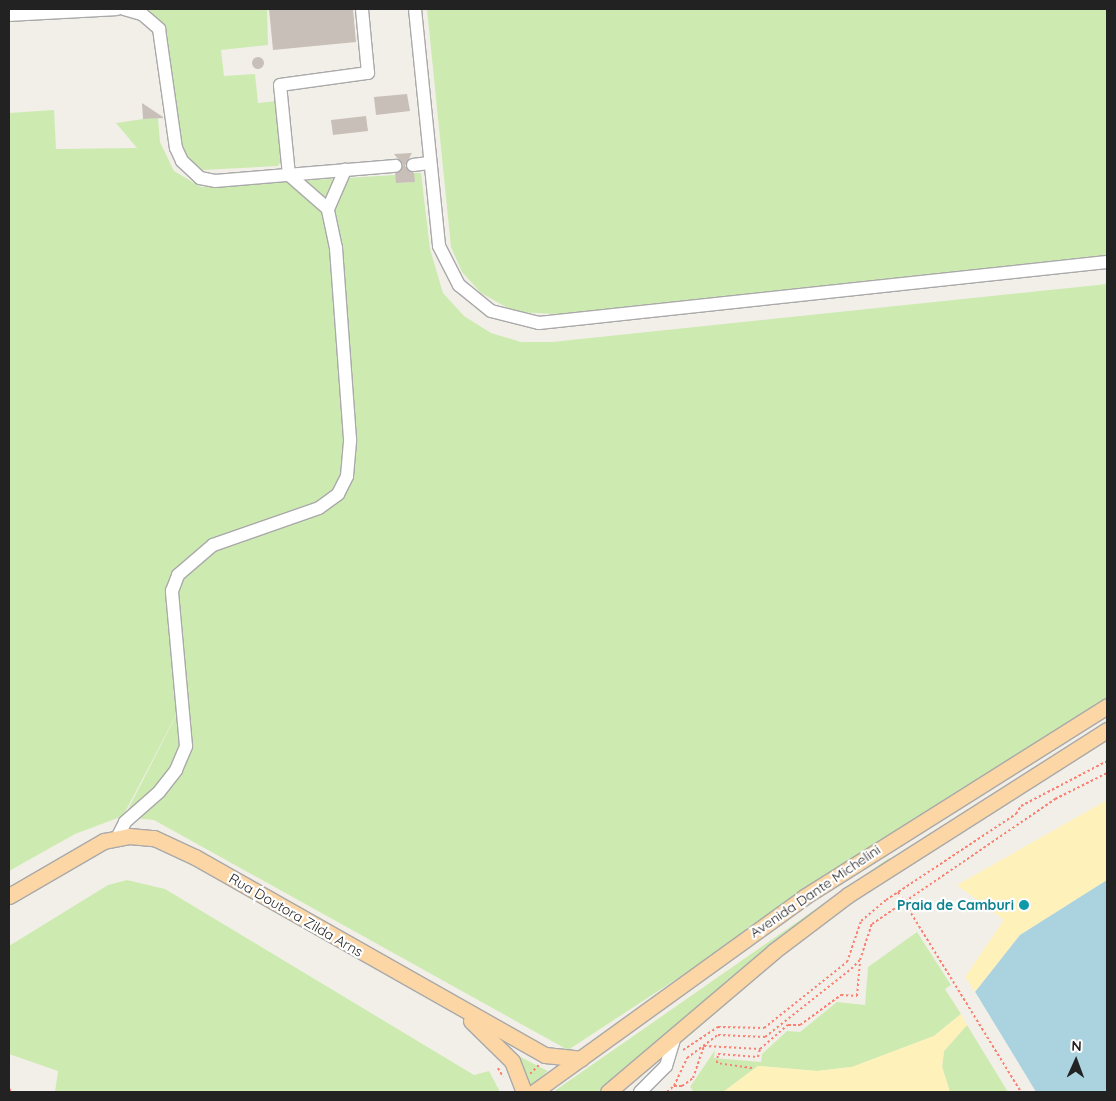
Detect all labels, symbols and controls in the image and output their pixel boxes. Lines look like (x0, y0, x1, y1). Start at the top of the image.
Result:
street label: Avenida Dante Michelini (747, 841, 883, 941)
street label: Rua Doutora Zilda Arns (226, 870, 366, 960)
place label: Praia de Camburi (897, 897, 1014, 913)
marker: Praia de Camburi (1018, 899, 1030, 911)
north arrow (1051, 1036, 1101, 1086)
text: N (1071, 1037, 1082, 1055)

